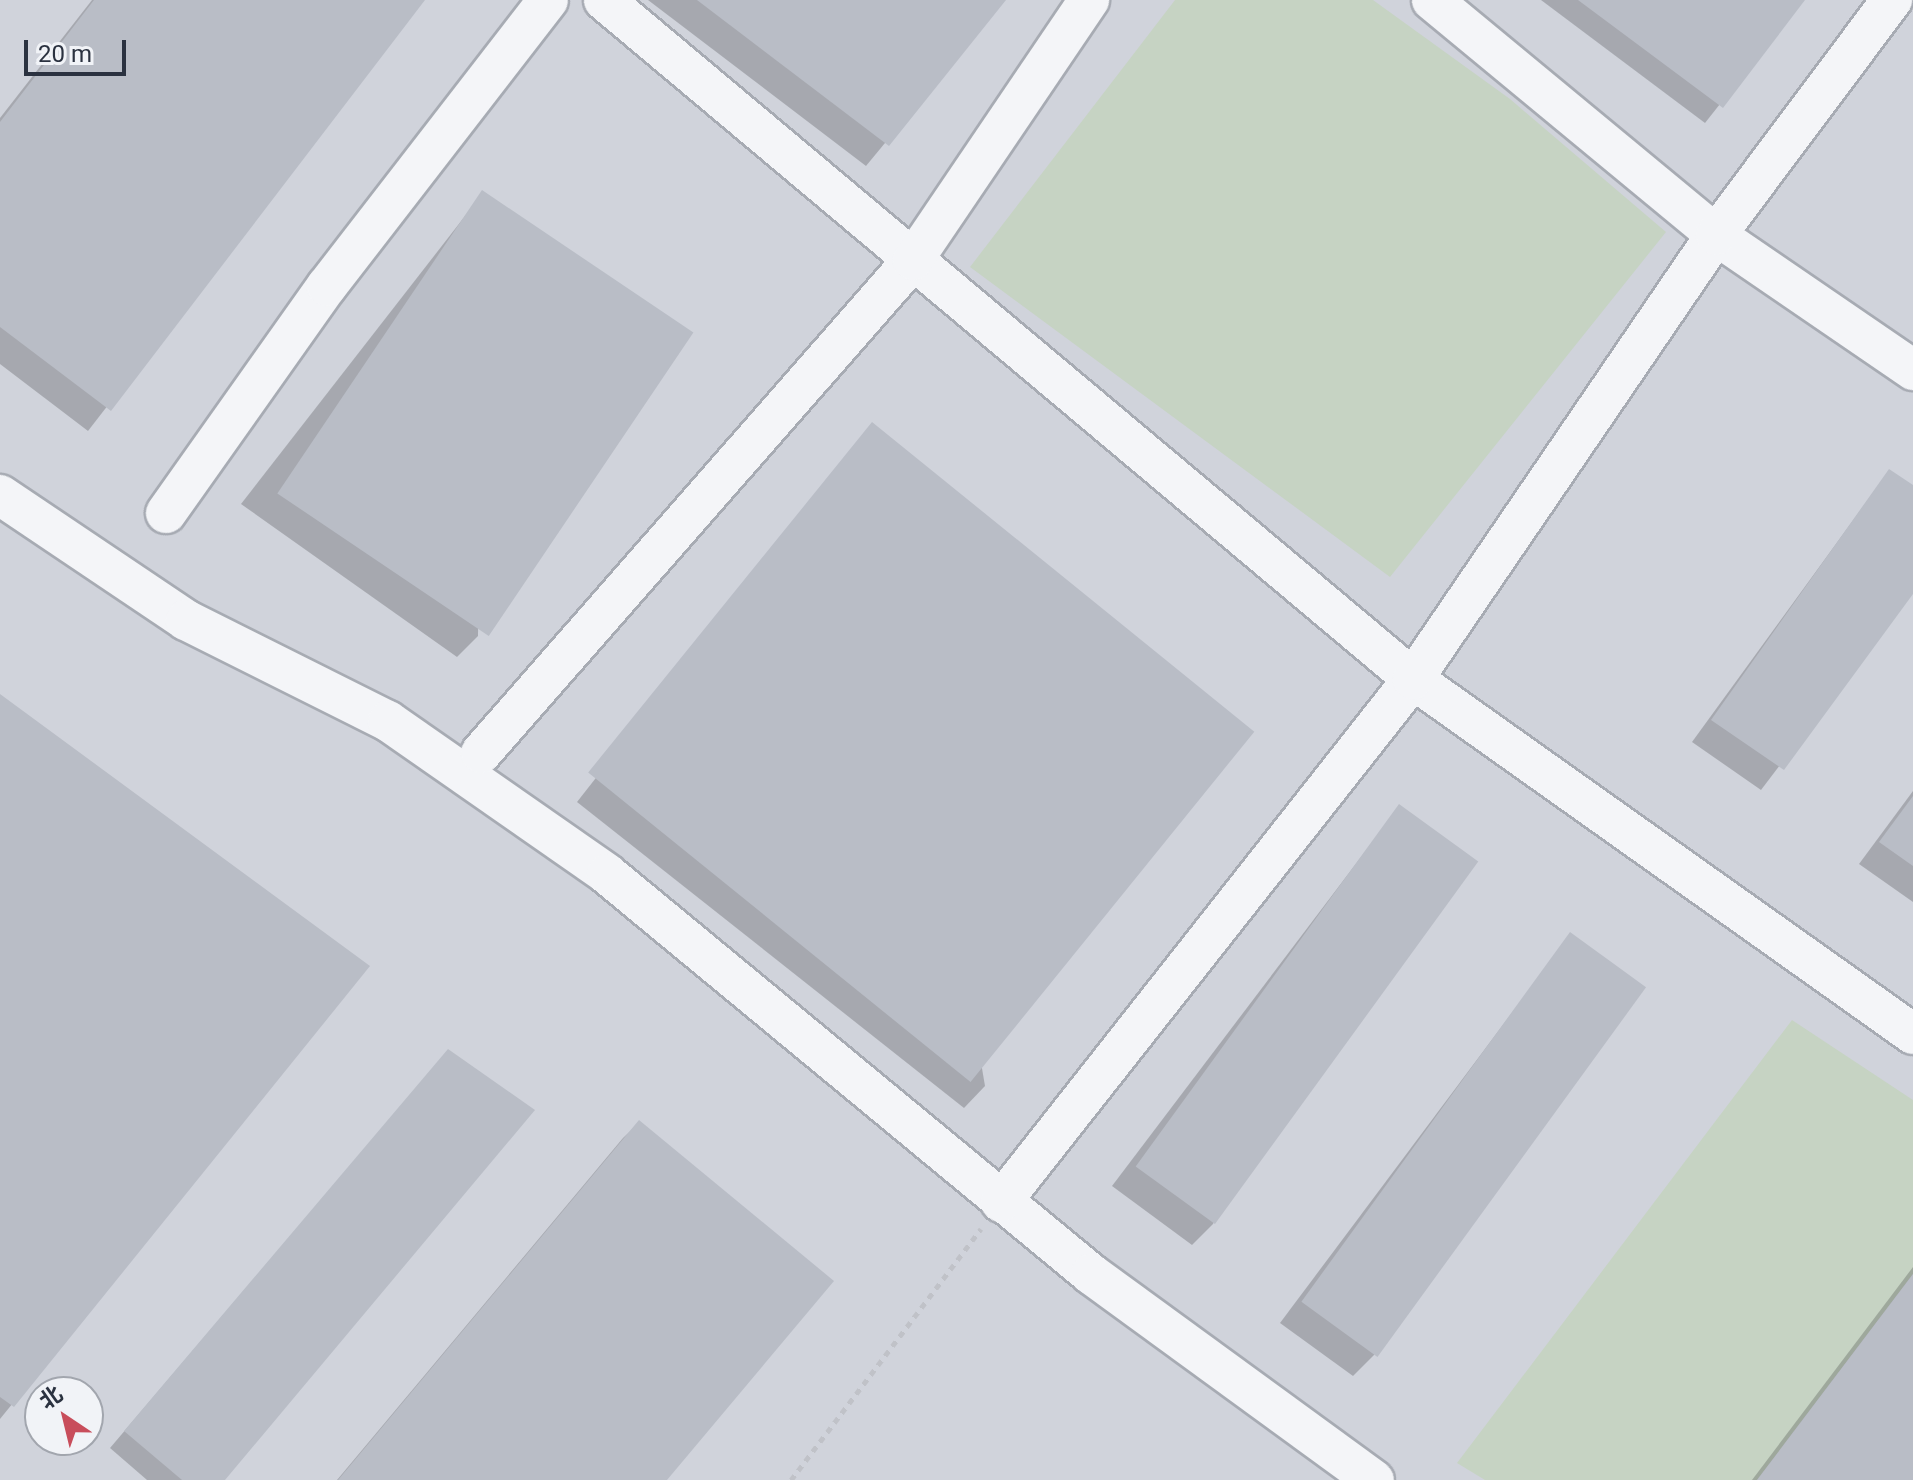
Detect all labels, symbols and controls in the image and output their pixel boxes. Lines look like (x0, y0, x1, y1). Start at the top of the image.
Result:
scale bar (28, 24, 130, 74)
text: 20 m (38, 40, 92, 68)
north arrow (24, 1376, 104, 1456)
text: 北 (35, 1381, 67, 1414)

